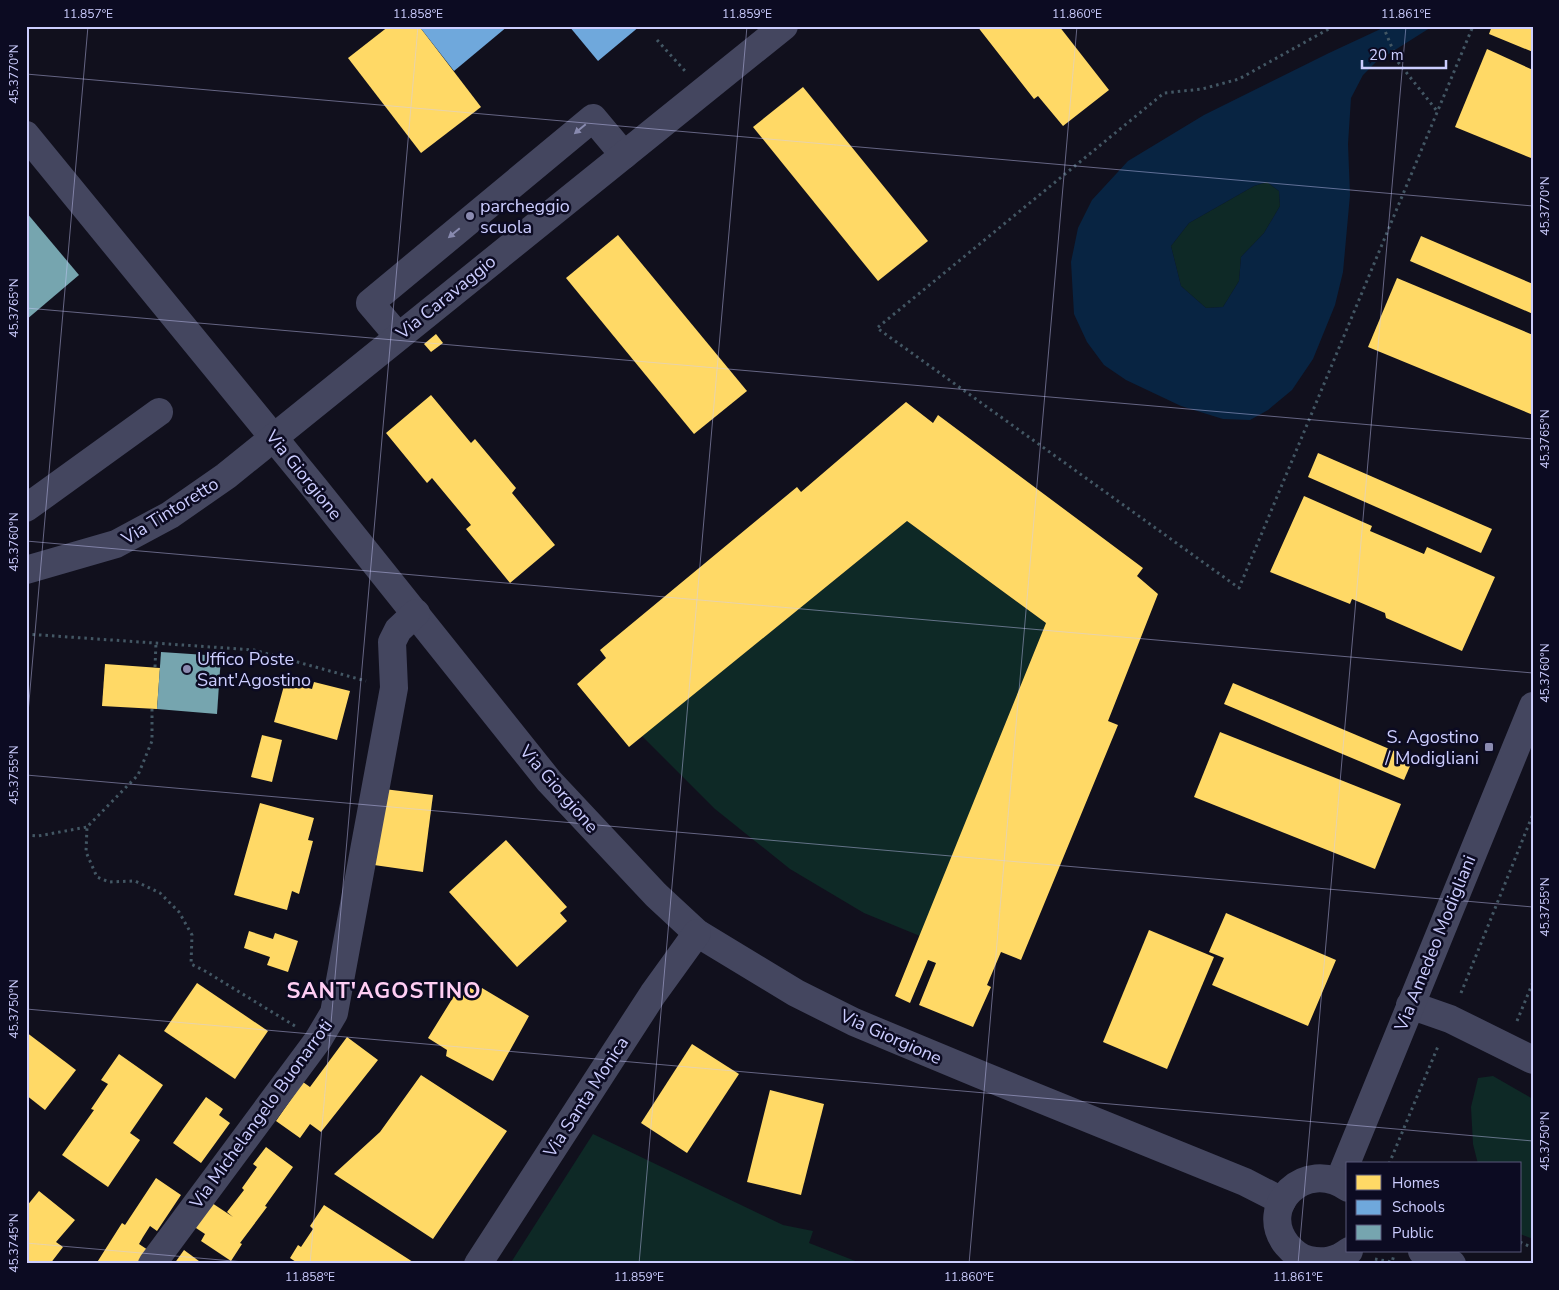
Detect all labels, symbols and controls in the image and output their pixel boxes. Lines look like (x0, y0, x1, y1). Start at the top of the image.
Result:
text: 11.857°E (63, 6, 113, 22)
text: 11.858°E (393, 6, 443, 22)
text: 11.859°E (722, 6, 772, 22)
text: 11.860°E (1052, 6, 1102, 22)
text: 11.861°E (1381, 6, 1431, 22)
scale bar (1362, 38, 1445, 70)
text: 45.3770°N (6, 44, 22, 104)
text: 20 m (1369, 45, 1404, 65)
one-way arrow (573, 124, 586, 135)
text: 45.3770°N (1537, 176, 1553, 236)
place label: parcheggio scuola (480, 194, 570, 239)
marker: parcheggio scuola (464, 210, 476, 222)
one-way arrow (449, 227, 461, 239)
street label: Via Caravaggio (390, 249, 501, 345)
text: 45.3765°N (6, 278, 22, 338)
text: 45.3765°N (1537, 409, 1553, 469)
street label: Via Giorgione (260, 424, 348, 525)
street label: Via Tintoretto (116, 472, 223, 551)
text: 45.3760°N (6, 512, 22, 572)
text: 45.3760°N (1537, 643, 1553, 703)
place label: Uffico Poste Sant'Agostino (197, 647, 311, 692)
marker: Uffico Poste Sant'Agostino (181, 663, 193, 675)
place label: S. Agostino / Modigliani (1384, 725, 1479, 770)
street label: Via Giorgione (514, 739, 604, 838)
marker: S. Agostino / Modigliani (1483, 741, 1495, 753)
text: 45.3755°N (6, 745, 22, 805)
street label: Via Amedeo Modigliani (1388, 852, 1481, 1035)
text: 45.3755°N (1537, 877, 1553, 937)
district label: SANT'AGOSTINO (286, 976, 482, 1006)
text: 45.3750°N (6, 979, 22, 1039)
street label: Via Giorgione (835, 1003, 946, 1070)
street label: Via Michelangelo Buonarroti (183, 1014, 338, 1214)
street label: Via Santa Monica (537, 1032, 634, 1163)
text: 45.3750°N (1537, 1111, 1553, 1171)
legend (1346, 1162, 1522, 1252)
text: Homes (1392, 1173, 1440, 1193)
text: Schools (1392, 1197, 1445, 1217)
text: 45.3745°N (6, 1213, 22, 1273)
text: Public (1392, 1223, 1433, 1243)
text: 11.858°E (285, 1269, 335, 1285)
text: 11.859°E (614, 1269, 664, 1285)
text: 11.860°E (944, 1269, 994, 1285)
text: 11.861°E (1273, 1269, 1323, 1285)

